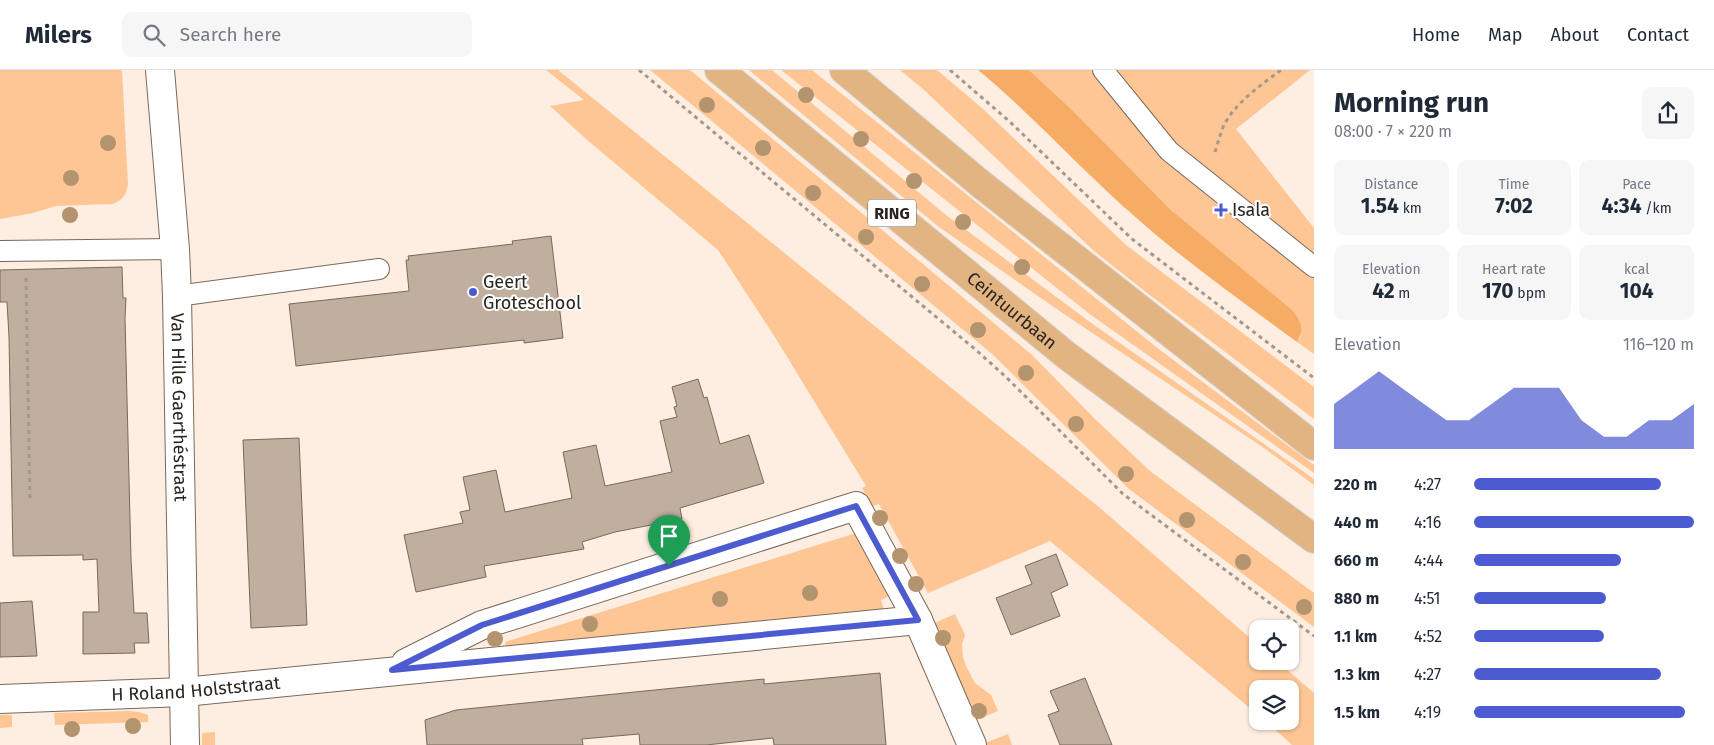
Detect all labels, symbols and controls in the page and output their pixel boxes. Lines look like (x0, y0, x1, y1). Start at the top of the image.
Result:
search box (122, 12, 472, 57)
text: Milers (25, 21, 92, 49)
icon: search (140, 21, 168, 49)
text: Search here (180, 23, 281, 46)
text: Home (1412, 24, 1460, 46)
text: Map (1488, 24, 1522, 46)
text: About (1550, 24, 1599, 46)
text: Contact (1627, 24, 1689, 46)
text: Morning run (1334, 86, 1489, 119)
button: share (1642, 87, 1694, 139)
text: 08:00 · 7 × 220 m (1334, 122, 1452, 141)
text: Distance (1364, 176, 1418, 193)
text: Time (1499, 176, 1529, 193)
text: Pace (1622, 176, 1651, 193)
text: 1.54 (1361, 193, 1399, 219)
text: 7:02 (1495, 193, 1533, 219)
text: 4:34 (1602, 193, 1642, 219)
place label: Isala (1232, 199, 1270, 221)
road number: RING (868, 200, 916, 226)
text: km (1399, 200, 1422, 217)
text: /km (1642, 200, 1672, 217)
marker: Isala (1214, 203, 1228, 217)
text: Elevation (1362, 261, 1421, 278)
text: Heart rate (1482, 261, 1546, 278)
text: kcal (1624, 261, 1649, 278)
street label: Ceintuurbaan (962, 267, 1061, 354)
place label: Geert Groteschool (483, 271, 581, 314)
text: 42 (1372, 278, 1395, 304)
text: 170 (1482, 278, 1514, 304)
text: 104 (1620, 278, 1654, 304)
text: m (1395, 285, 1410, 302)
text: bpm (1514, 285, 1546, 302)
marker: Geert Groteschool (467, 286, 479, 298)
street label: Van Hille Gaerthéstraat (166, 313, 192, 502)
text: Elevation (1334, 335, 1401, 354)
text: 116–120 m (1623, 335, 1694, 354)
text: 220 m (1334, 475, 1377, 494)
text: 4:27 (1414, 475, 1441, 494)
text: 440 m (1334, 513, 1379, 532)
text: 4:16 (1414, 513, 1441, 532)
pin (648, 515, 690, 566)
icon: arrive (655, 522, 683, 550)
text: 660 m (1334, 551, 1379, 570)
text: 4:44 (1414, 551, 1443, 570)
text: 880 m (1334, 589, 1379, 608)
text: 4:51 (1414, 589, 1441, 608)
map controls (1249, 620, 1299, 730)
button: locate (1249, 620, 1299, 670)
text: 1.1 km (1334, 627, 1377, 646)
text: 4:52 (1414, 627, 1442, 646)
text: 1.3 km (1334, 665, 1380, 684)
text: 4:27 (1414, 665, 1441, 684)
street label: H Roland Holststraat (111, 672, 282, 706)
button: layers (1249, 680, 1299, 730)
text: 1.5 km (1334, 703, 1380, 722)
text: 4:19 (1414, 703, 1441, 722)

